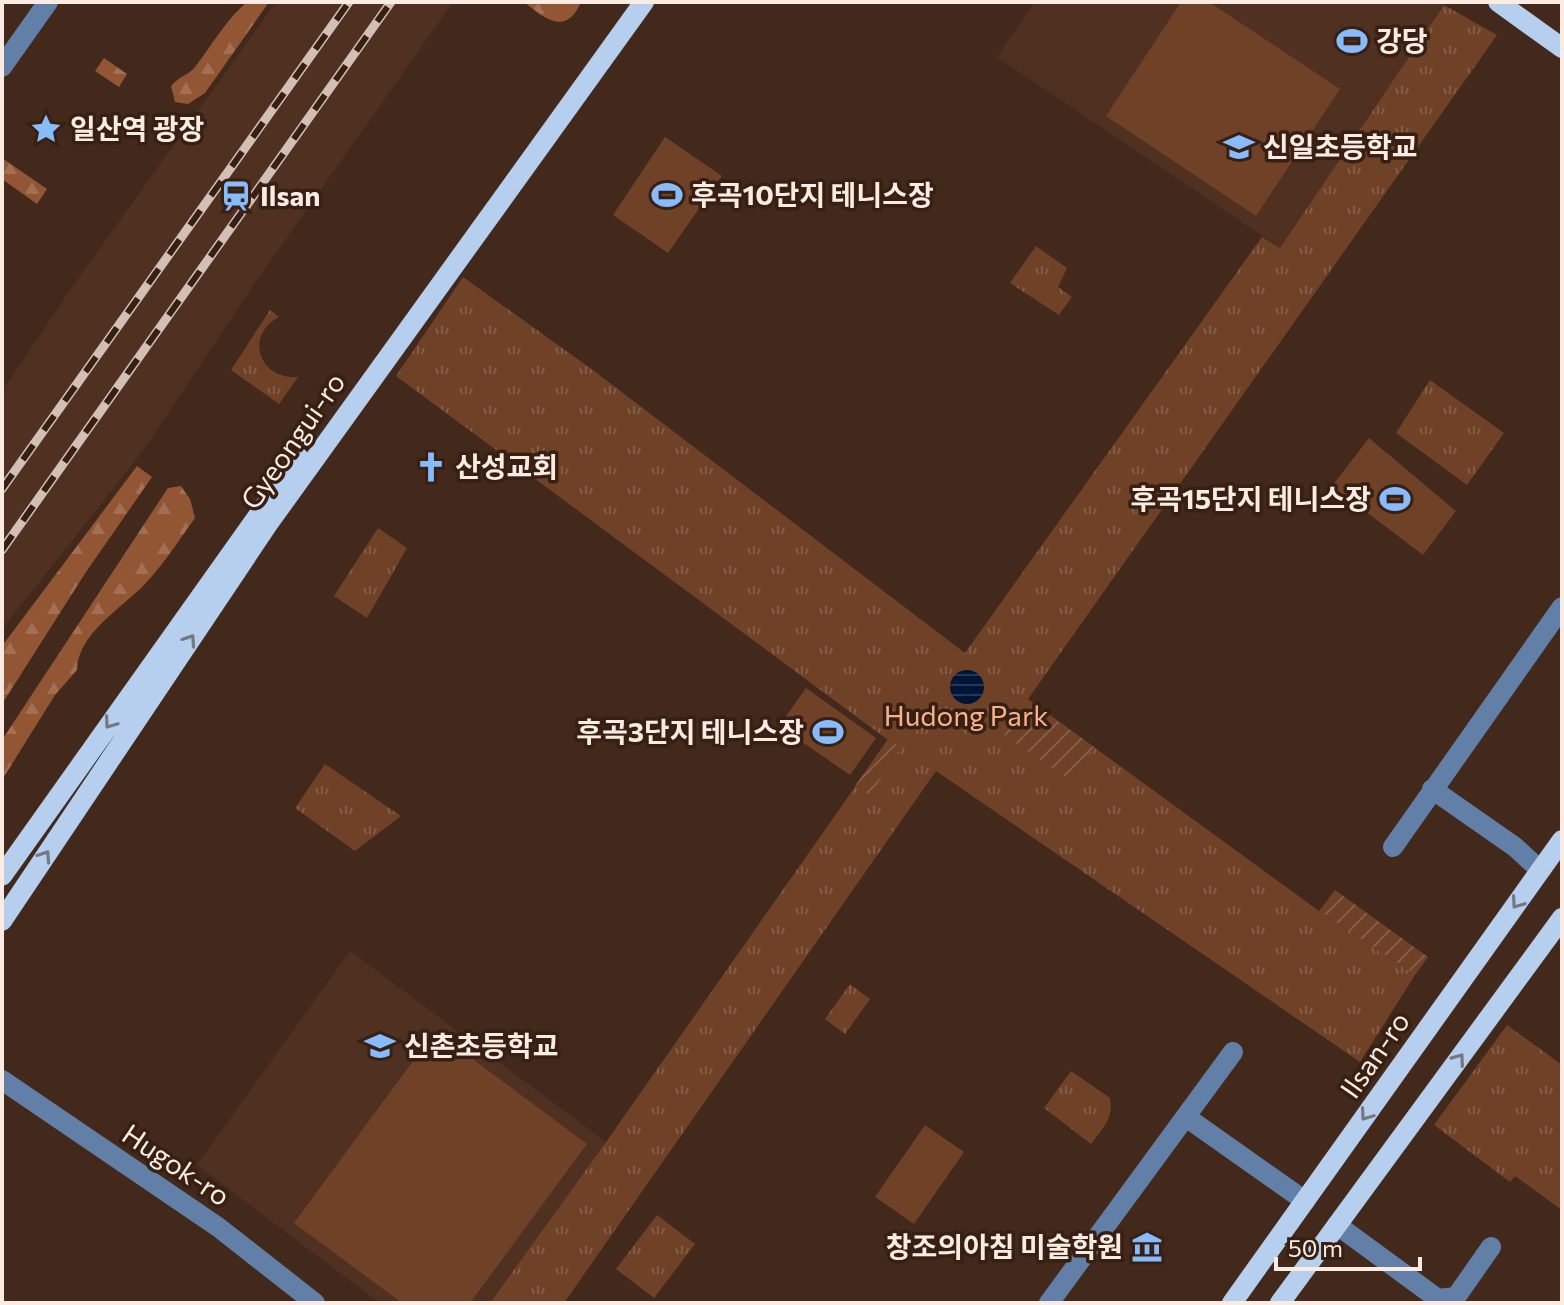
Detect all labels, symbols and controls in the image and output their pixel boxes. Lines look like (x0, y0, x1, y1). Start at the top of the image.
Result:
place label: 강당 (1376, 23, 1428, 57)
sports icon: 강당 (1335, 24, 1369, 58)
place label: 일산역 광장 (70, 111, 204, 145)
place icon: 일산역 광장 (29, 112, 63, 146)
place label: 신일초등학교 (1263, 129, 1418, 163)
school or university icon: 신일초등학교 (1222, 130, 1256, 164)
place label: 후곡10단지 테니스장 (691, 177, 934, 211)
place label: Ilsan (260, 178, 320, 212)
sports icon: 후곡10단지 테니스장 (650, 178, 684, 212)
station icon: Ilsan (219, 179, 253, 213)
street label: Gyeongui-ro (233, 366, 352, 515)
place label: 산성교회 (455, 449, 558, 483)
church icon: 산성교회 (414, 450, 448, 484)
place label: 후곡15단지 테니스장 (1131, 481, 1371, 515)
sports icon: 후곡15단지 테니스장 (1378, 482, 1412, 516)
one-way arrow (180, 635, 195, 649)
park label: Hudong Park (884, 698, 1048, 732)
place label: 후곡3단지 테니스장 (576, 714, 804, 748)
one-way arrow (105, 715, 120, 729)
sports icon: 후곡3단지 테니스장 (811, 715, 845, 749)
one-way arrow (36, 851, 51, 865)
one-way arrow (1512, 895, 1527, 909)
street label: Ilsan-ro (1332, 1005, 1416, 1104)
place label: 신촌초등학교 (404, 1028, 559, 1062)
school or university icon: 신촌초등학교 (363, 1029, 397, 1063)
one-way arrow (1449, 1054, 1463, 1068)
one-way arrow (1362, 1107, 1376, 1121)
street label: Hugok-ro (116, 1116, 237, 1212)
scale bar (1276, 1221, 1420, 1271)
place label: 창조의아침 미술학원 (886, 1229, 1123, 1263)
museum icon: 창조의아침 미술학원 (1130, 1230, 1164, 1264)
text: 50 m (1288, 1233, 1343, 1262)

